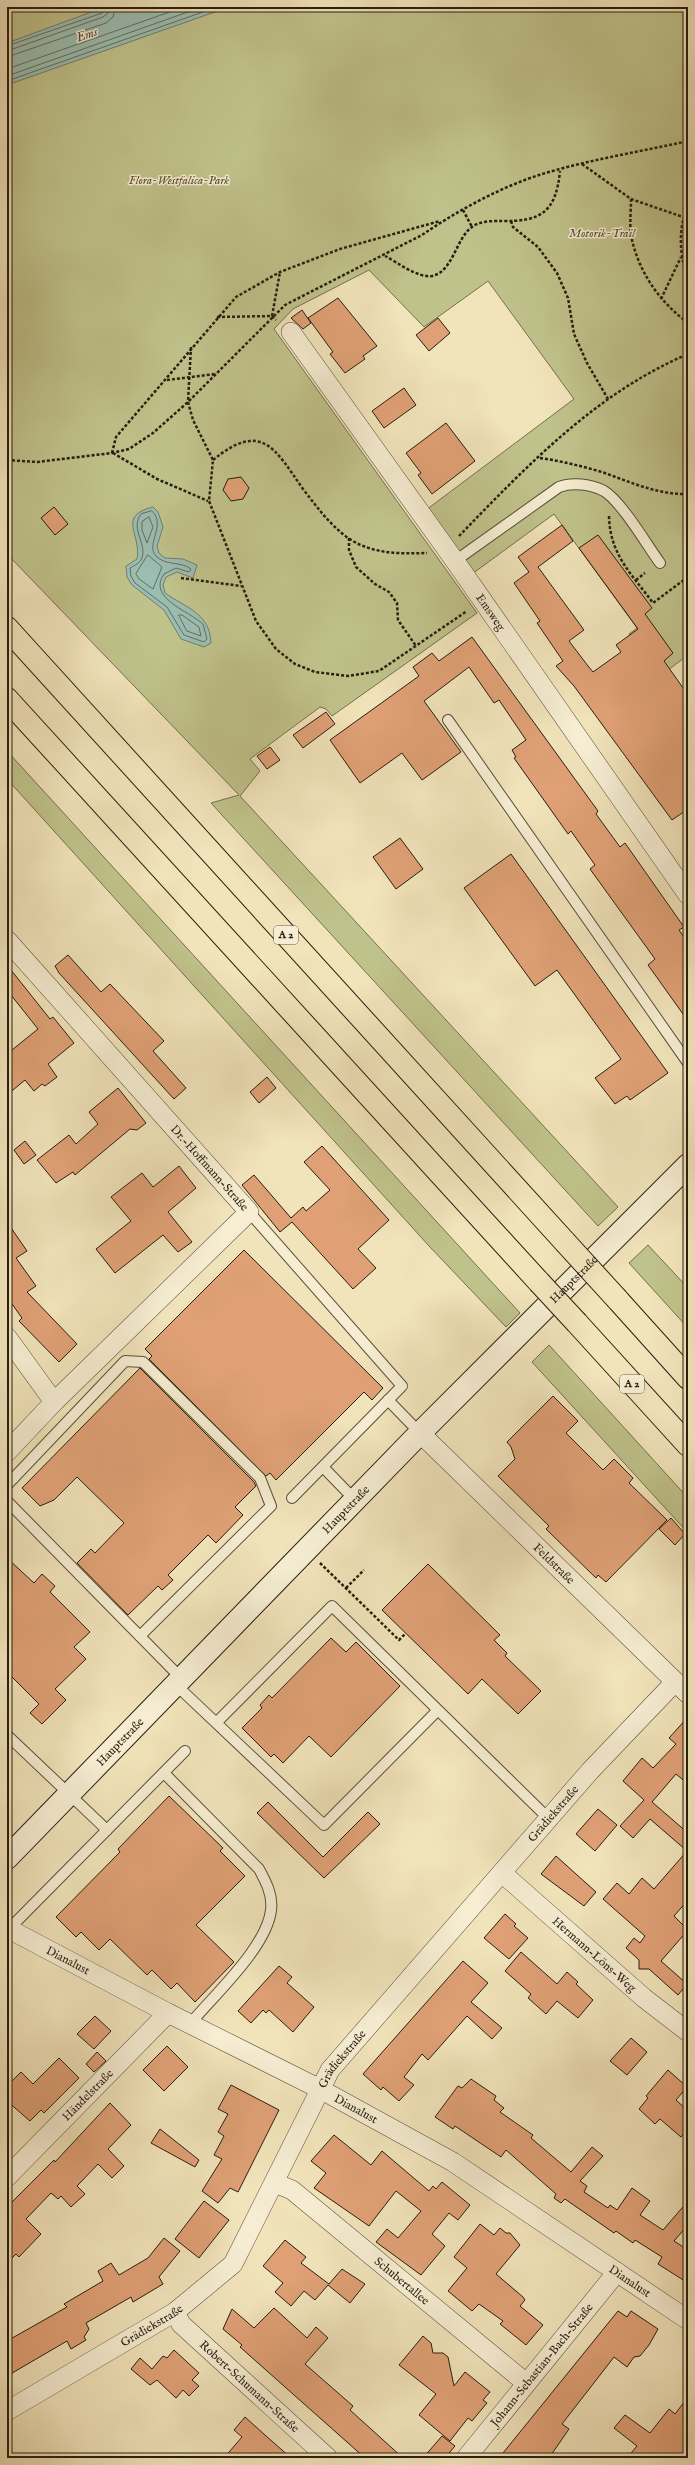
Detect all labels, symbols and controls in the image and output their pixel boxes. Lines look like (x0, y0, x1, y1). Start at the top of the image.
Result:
water label: Ems (73, 23, 100, 47)
park label: Flora-Westfalica-Park (129, 173, 229, 188)
park label: Motorik-Trail (569, 226, 636, 241)
street label: Emsweg (473, 591, 509, 634)
road number: A 2 (274, 926, 298, 944)
street label: Dr.-Hoffmann-Straße (167, 1122, 252, 1214)
street label: Hauptstraße (546, 1252, 601, 1307)
road number: A 2 (620, 1375, 644, 1393)
street label: Hauptstraße (319, 1482, 373, 1537)
street label: Feldstraße (530, 1540, 578, 1587)
street label: Hauptstraße (93, 1714, 147, 1769)
street label: Grädiekstraße (524, 1782, 582, 1845)
street label: Hermann-Löns-Weg (549, 1913, 640, 1996)
street label: Dianalust (44, 1943, 93, 1978)
street label: Grädiekstraße (315, 2026, 369, 2091)
street label: Händelstraße (59, 2066, 117, 2124)
street label: Dianalust (332, 2091, 380, 2127)
street label: Schubertallee (371, 2254, 433, 2308)
street label: Dianalust (606, 2262, 654, 2300)
street label: Johann-Sebastian-Bach-Straße (486, 2300, 597, 2432)
street label: Grädiekstraße (118, 2301, 186, 2350)
street label: Robert-Schumann-Straße (196, 2337, 303, 2436)

